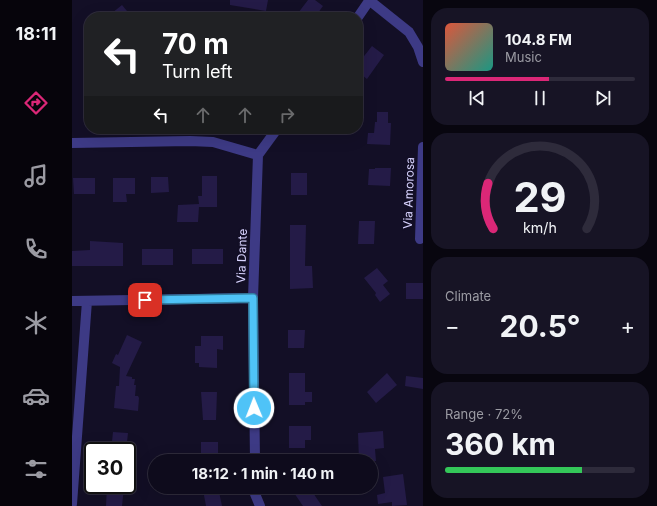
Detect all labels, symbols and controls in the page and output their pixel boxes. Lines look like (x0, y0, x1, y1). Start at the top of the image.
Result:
text: 18:11 (15, 23, 57, 44)
text: 70 m (162, 27, 229, 61)
icon: left (96, 28, 148, 80)
text: 104.8 FM (505, 30, 572, 49)
text: Music (505, 49, 542, 65)
text: Turn left (162, 61, 232, 82)
icon: previous (466, 87, 488, 109)
icon: pause (529, 87, 551, 109)
icon: next (592, 87, 614, 109)
icon: directions (22, 89, 50, 117)
icon: left (150, 104, 172, 126)
icon: ahead (192, 104, 214, 126)
icon: ahead (234, 104, 256, 126)
icon: right (276, 104, 298, 126)
street label: Via Amorosa (400, 157, 417, 229)
icon: music (22, 162, 50, 190)
text: 29 (513, 172, 567, 222)
text: km/h (523, 218, 557, 235)
street label: Via Dante (233, 228, 250, 284)
icon: phone (22, 235, 50, 263)
pin (128, 283, 162, 317)
text: Climate (445, 288, 491, 304)
icon: arrive (134, 289, 156, 311)
text: 20.5° (500, 308, 580, 344)
icon: climate (22, 309, 50, 337)
text: − (445, 313, 460, 339)
text: + (620, 313, 635, 339)
icon: car (22, 382, 50, 410)
position arrow (233, 387, 275, 429)
text: Range · 72% (445, 406, 523, 422)
text: 360 km (445, 426, 556, 462)
speed limit sign: 30 (84, 442, 136, 494)
icon: filters (22, 455, 50, 483)
text: 18:12 · 1 min · 140 m (192, 464, 334, 483)

